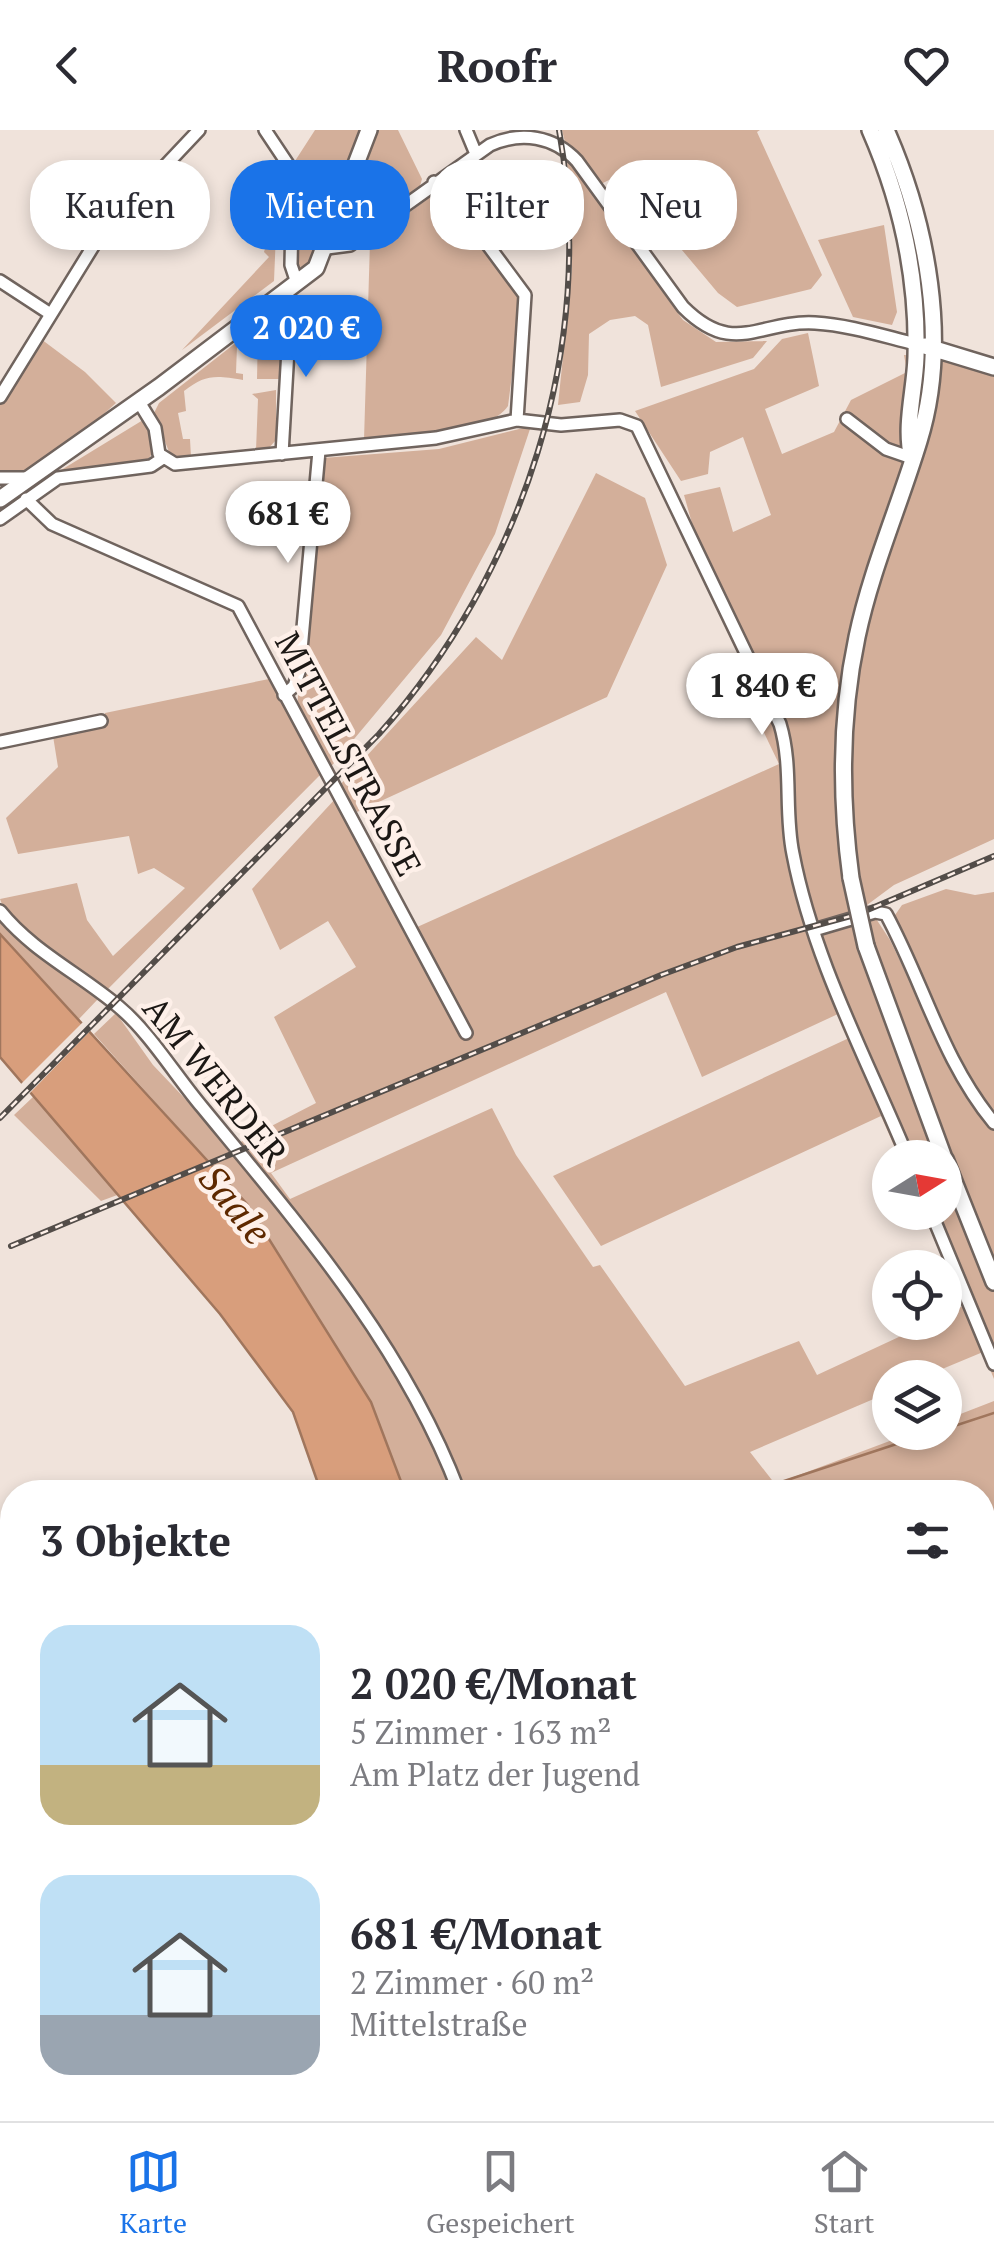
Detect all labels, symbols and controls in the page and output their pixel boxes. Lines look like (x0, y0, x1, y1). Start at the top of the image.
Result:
text: Roofr (437, 35, 557, 95)
icon: back (40, 38, 95, 93)
icon: heart (899, 38, 954, 93)
chip: Kaufen (30, 160, 210, 250)
chip: Mieten (230, 160, 410, 250)
chip: Filter (430, 160, 584, 250)
chip: Neu (604, 160, 737, 250)
pin: 2 020 € (214, 295, 398, 380)
text: 2 020 € (252, 306, 360, 348)
pin: 681 € (218, 481, 358, 566)
text: 681 € (248, 492, 328, 534)
street label: MITTELSTRASSE (265, 623, 433, 884)
pin: 1 840 € (670, 653, 854, 738)
text: 1 840 € (708, 664, 816, 706)
street label: AM WERDER (133, 986, 298, 1175)
north arrow (872, 1140, 962, 1230)
map controls (872, 1140, 962, 1450)
water label: Saale (189, 1154, 283, 1254)
button: locate (872, 1250, 962, 1340)
button: layers (872, 1360, 962, 1450)
text: 3 Objekte (40, 1512, 231, 1568)
icon: filters (900, 1513, 955, 1568)
text: 2 020 €/Monat (350, 1655, 637, 1711)
icon: home (120, 1665, 240, 1785)
text: 5 Zimmer · 163 m² (350, 1711, 611, 1753)
text: Am Platz der Jugend (350, 1753, 640, 1795)
text: 681 €/Monat (350, 1905, 602, 1961)
icon: home (120, 1915, 240, 2035)
text: 2 Zimmer · 60 m² (350, 1961, 594, 2003)
text: Mittelstraße (350, 2003, 528, 2045)
tab: Karte (120, 2144, 187, 2241)
tab: Gespeichert (426, 2144, 575, 2241)
tab: Start (814, 2144, 874, 2241)

